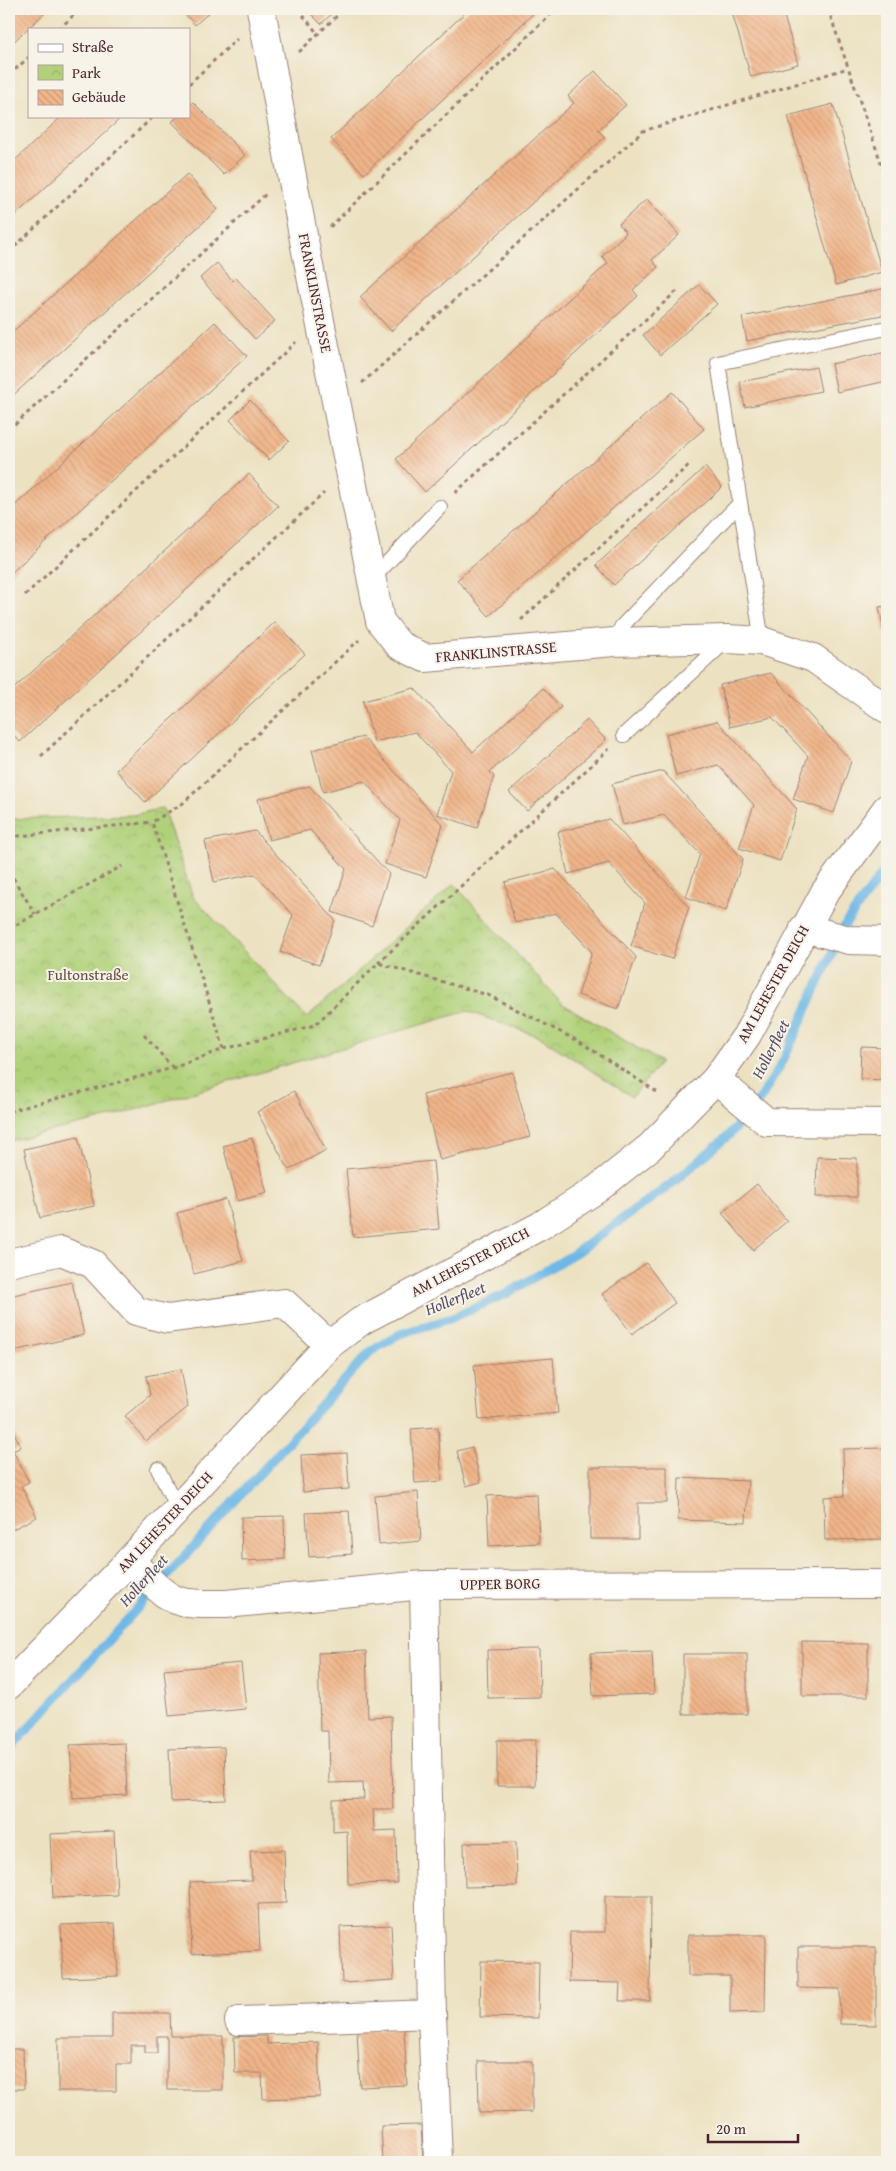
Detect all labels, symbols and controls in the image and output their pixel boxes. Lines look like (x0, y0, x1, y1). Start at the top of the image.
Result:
legend (28, 28, 190, 118)
text: Straße (72, 36, 114, 57)
text: Park (72, 62, 101, 83)
text: Gebäude (72, 86, 126, 107)
street label: FRANKLINSTRASSE (294, 231, 337, 355)
street label: FRANKLINSTRASSE (435, 636, 558, 667)
street label: AM LEHESTER DEICH (731, 921, 814, 1046)
park label: Fultonstraße (47, 964, 129, 985)
water label: Hollerfleet (744, 1014, 796, 1084)
street label: AM LEHESTER DEICH (407, 1221, 533, 1302)
water label: Hollerfleet (420, 1275, 490, 1321)
street label: AM LEHESTER DEICH (112, 1466, 217, 1577)
water label: Hollerfleet (112, 1548, 174, 1612)
street label: UPPER BORG (460, 1572, 541, 1595)
scale bar (708, 2111, 798, 2143)
text: 20 m (716, 2118, 747, 2139)

